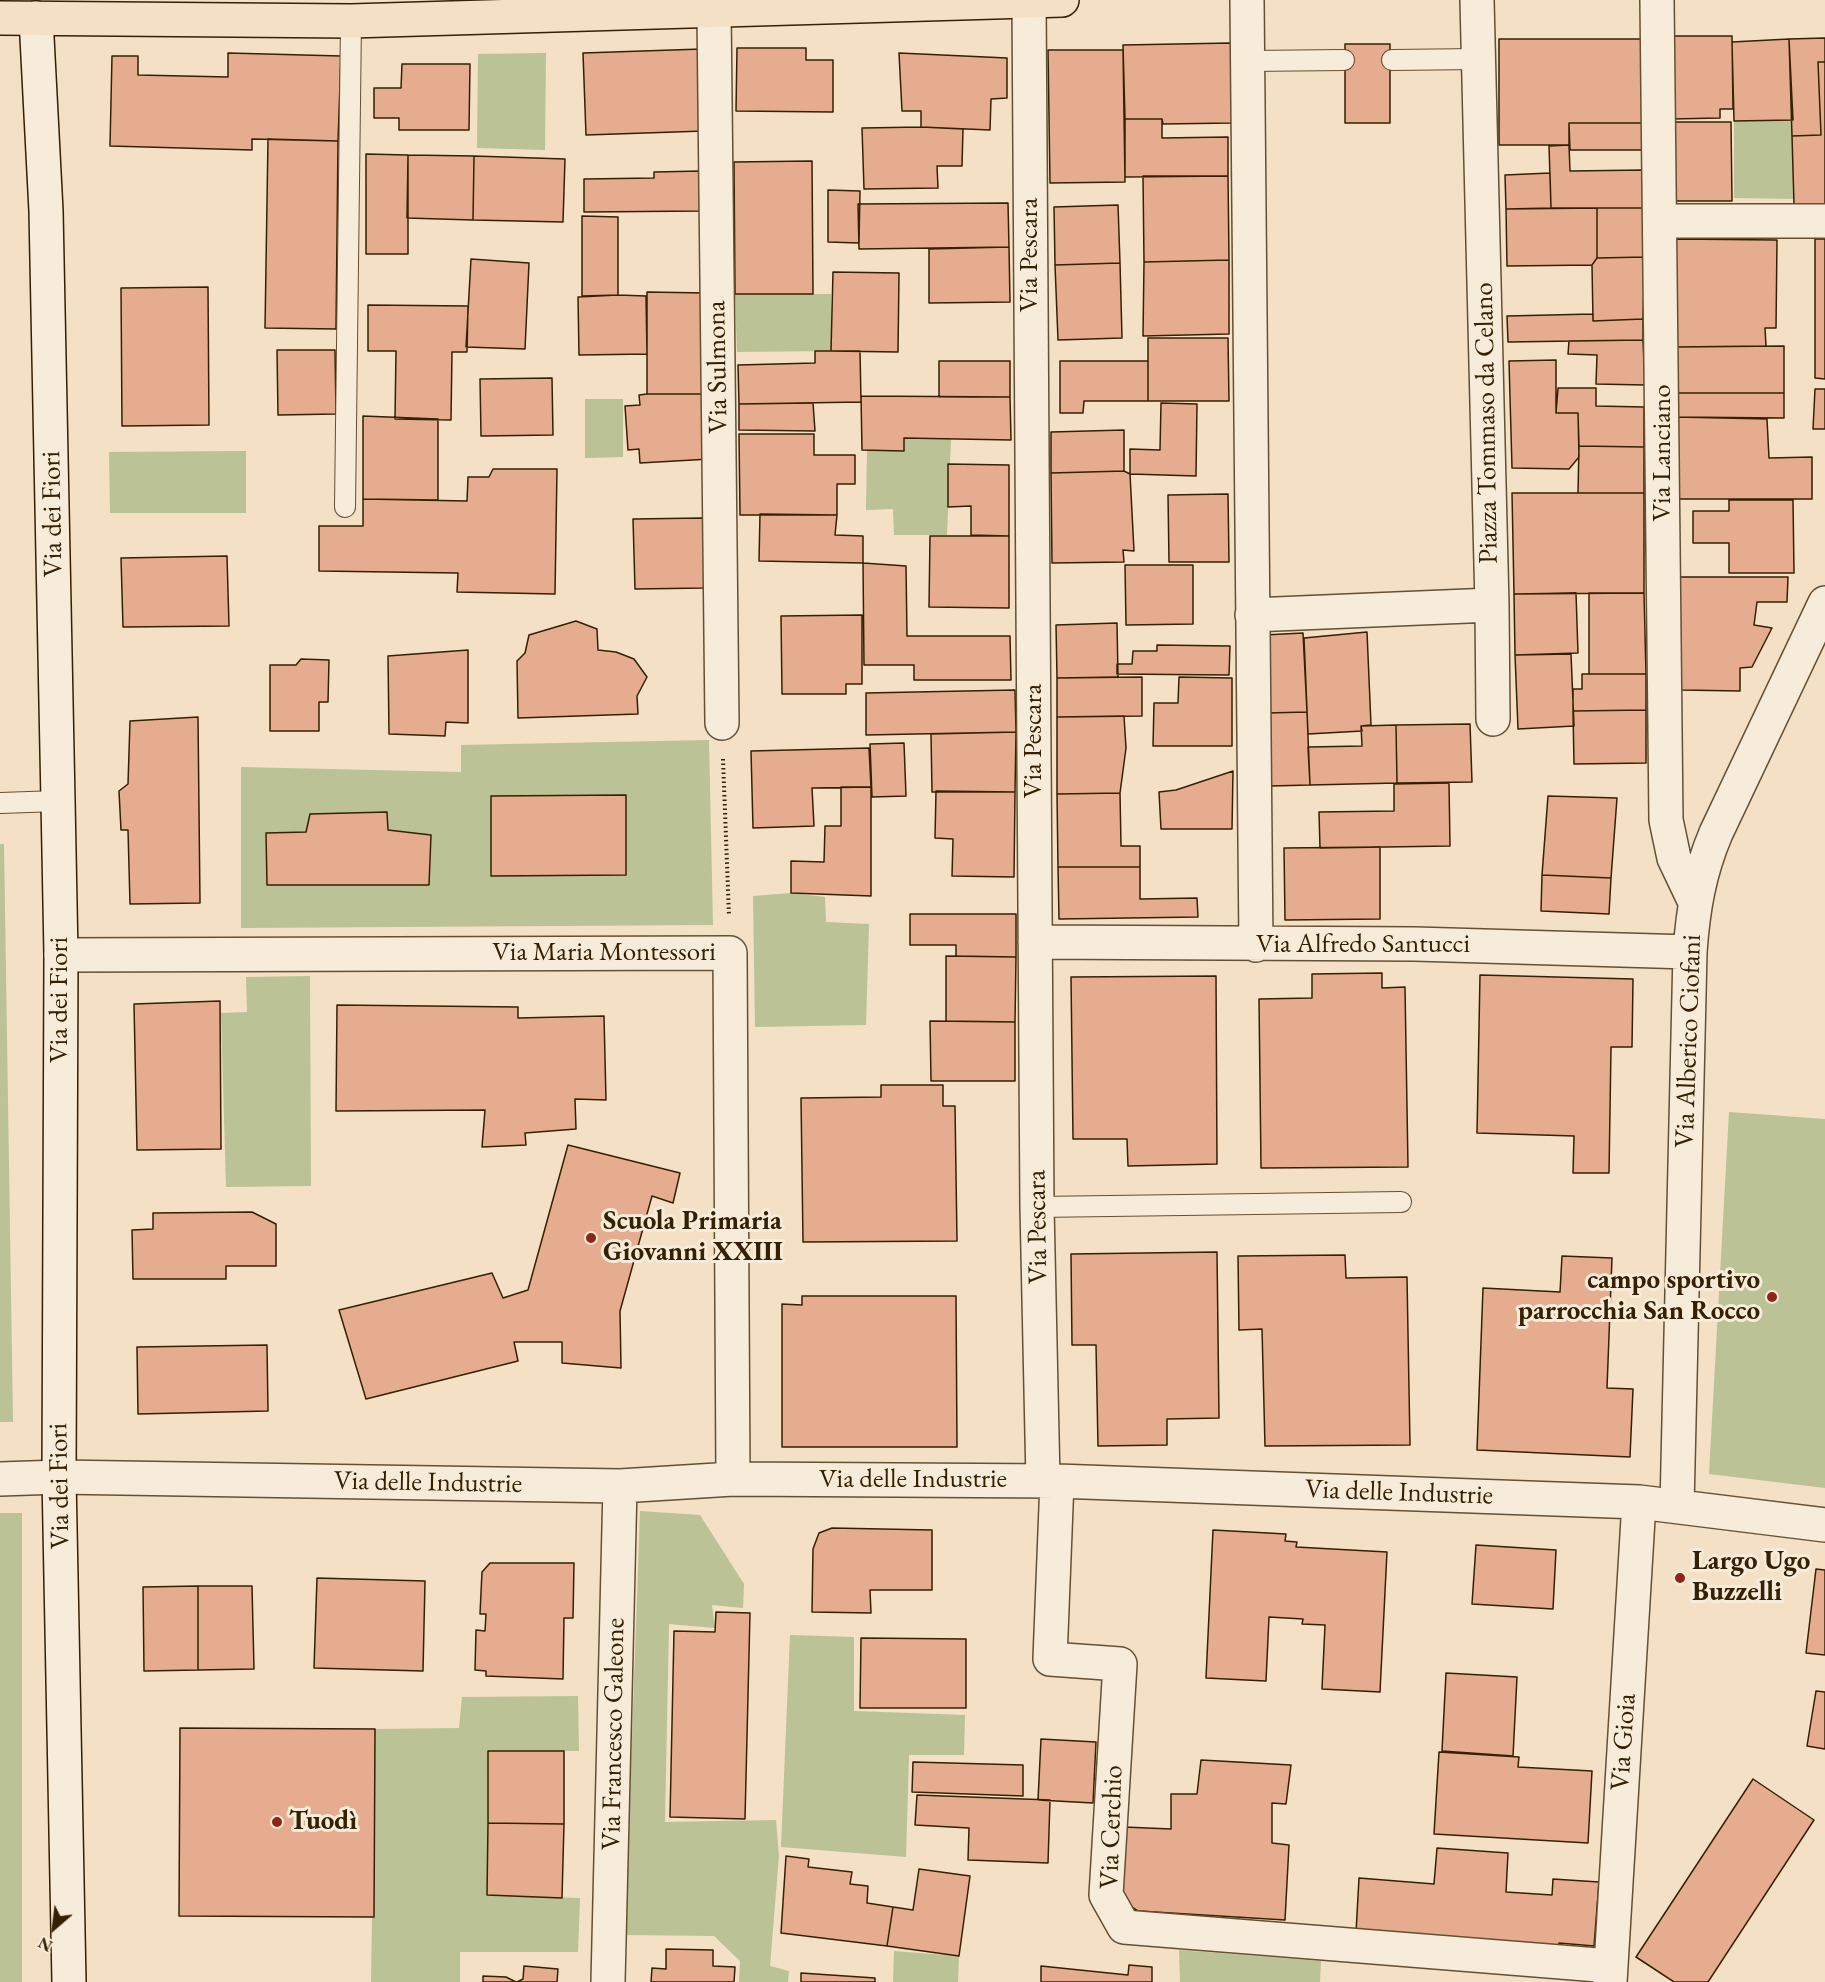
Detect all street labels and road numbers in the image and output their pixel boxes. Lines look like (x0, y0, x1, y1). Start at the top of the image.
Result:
street label: Via Pescara (1014, 198, 1046, 312)
street label: Piazza Tommaso da Celano (1468, 282, 1506, 564)
street label: Via Sulmona (701, 300, 735, 434)
street label: Via Lanciano (1647, 384, 1679, 522)
street label: Via dei Fiori (36, 451, 70, 577)
street label: Via Pescara (1018, 684, 1050, 798)
street label: Via Alfredo Santucci (1256, 929, 1470, 961)
street label: Via Alberico Ciofani (1669, 934, 1709, 1148)
street label: Via dei Fiori (44, 937, 76, 1063)
street label: Via Maria Montessori (492, 937, 716, 969)
street label: Via Pescara (1021, 1170, 1055, 1284)
street label: Via dei Fiori (43, 1423, 77, 1549)
street label: Via delle Industrie (819, 1464, 1007, 1496)
street label: Via delle Industrie (334, 1465, 522, 1501)
street label: Via delle Industrie (1304, 1474, 1494, 1512)
street label: Via Francesco Galeone (596, 1617, 632, 1851)
street label: Via Gioia (1604, 1692, 1644, 1792)
street label: Via Cerchio (1094, 1764, 1130, 1890)

